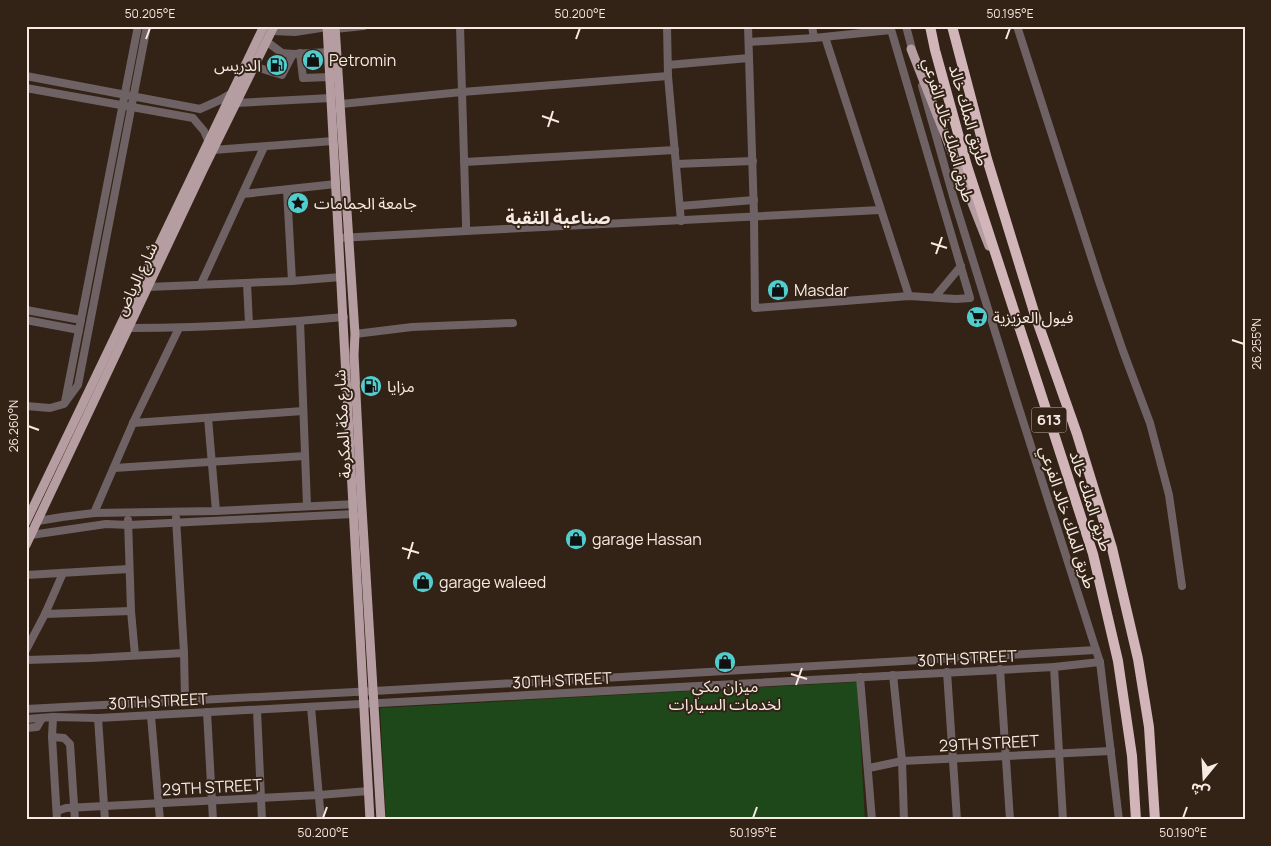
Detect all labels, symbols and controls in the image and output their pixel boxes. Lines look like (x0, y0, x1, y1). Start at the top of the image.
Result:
text: 50.205°E (125, 5, 175, 22)
text: 50.200°E (554, 5, 606, 22)
text: 50.195°E (986, 5, 1034, 22)
shop icon: Petromin (301, 48, 325, 72)
place label: Petromin (329, 49, 396, 71)
fuel station icon: الدريس (265, 53, 289, 77)
place label: الدريس (214, 54, 261, 76)
street label: طريق الملك خالد الفرعي (916, 55, 980, 205)
street label: طريق الملك خالد (944, 62, 994, 168)
place icon: جامعة الجمامات (286, 191, 310, 215)
place label: جامعة الجمامات (314, 192, 417, 214)
district label: صناعية الثقبة (505, 205, 611, 229)
street label: شارع الرياض (109, 239, 164, 320)
shop icon: Masdar (766, 278, 790, 302)
place label: Masdar (794, 279, 849, 301)
supermarket icon: فيول العزيزية (965, 305, 989, 329)
place label: فيول العزيزية (993, 306, 1073, 328)
text: 26.255°N (1248, 318, 1265, 370)
street label: شارع مكة المكرمة (328, 369, 358, 479)
fuel station icon: مزايا (359, 374, 383, 398)
place label: مزايا (387, 375, 415, 397)
text: 26.260°N (5, 400, 22, 452)
road number: 613 (1032, 408, 1066, 432)
street label: طريق الملك خالد الفرعي (1033, 443, 1102, 592)
street label: طريق الملك خالد (1064, 448, 1118, 554)
shop icon: garage Hassan (564, 527, 588, 551)
place label: garage Hassan (592, 528, 702, 550)
shop icon: garage waleed (411, 570, 435, 594)
place label: garage waleed (439, 571, 546, 593)
street label: 30TH STREET (917, 644, 1018, 672)
shop icon: ميزان مكي لخدمات السيارات (713, 650, 737, 674)
street label: 30TH STREET (512, 666, 613, 694)
place label: ميزان مكي لخدمات السيارات (669, 675, 781, 715)
street label: 30TH STREET (108, 687, 209, 715)
street label: 29TH STREET (938, 729, 1040, 757)
north arrow (1178, 754, 1228, 804)
street label: 29TH STREET (161, 773, 263, 801)
text: ش (1188, 779, 1212, 803)
text: 50.200°E (297, 824, 349, 841)
text: 50.195°E (729, 824, 777, 841)
text: 50.190°E (1159, 824, 1207, 841)

